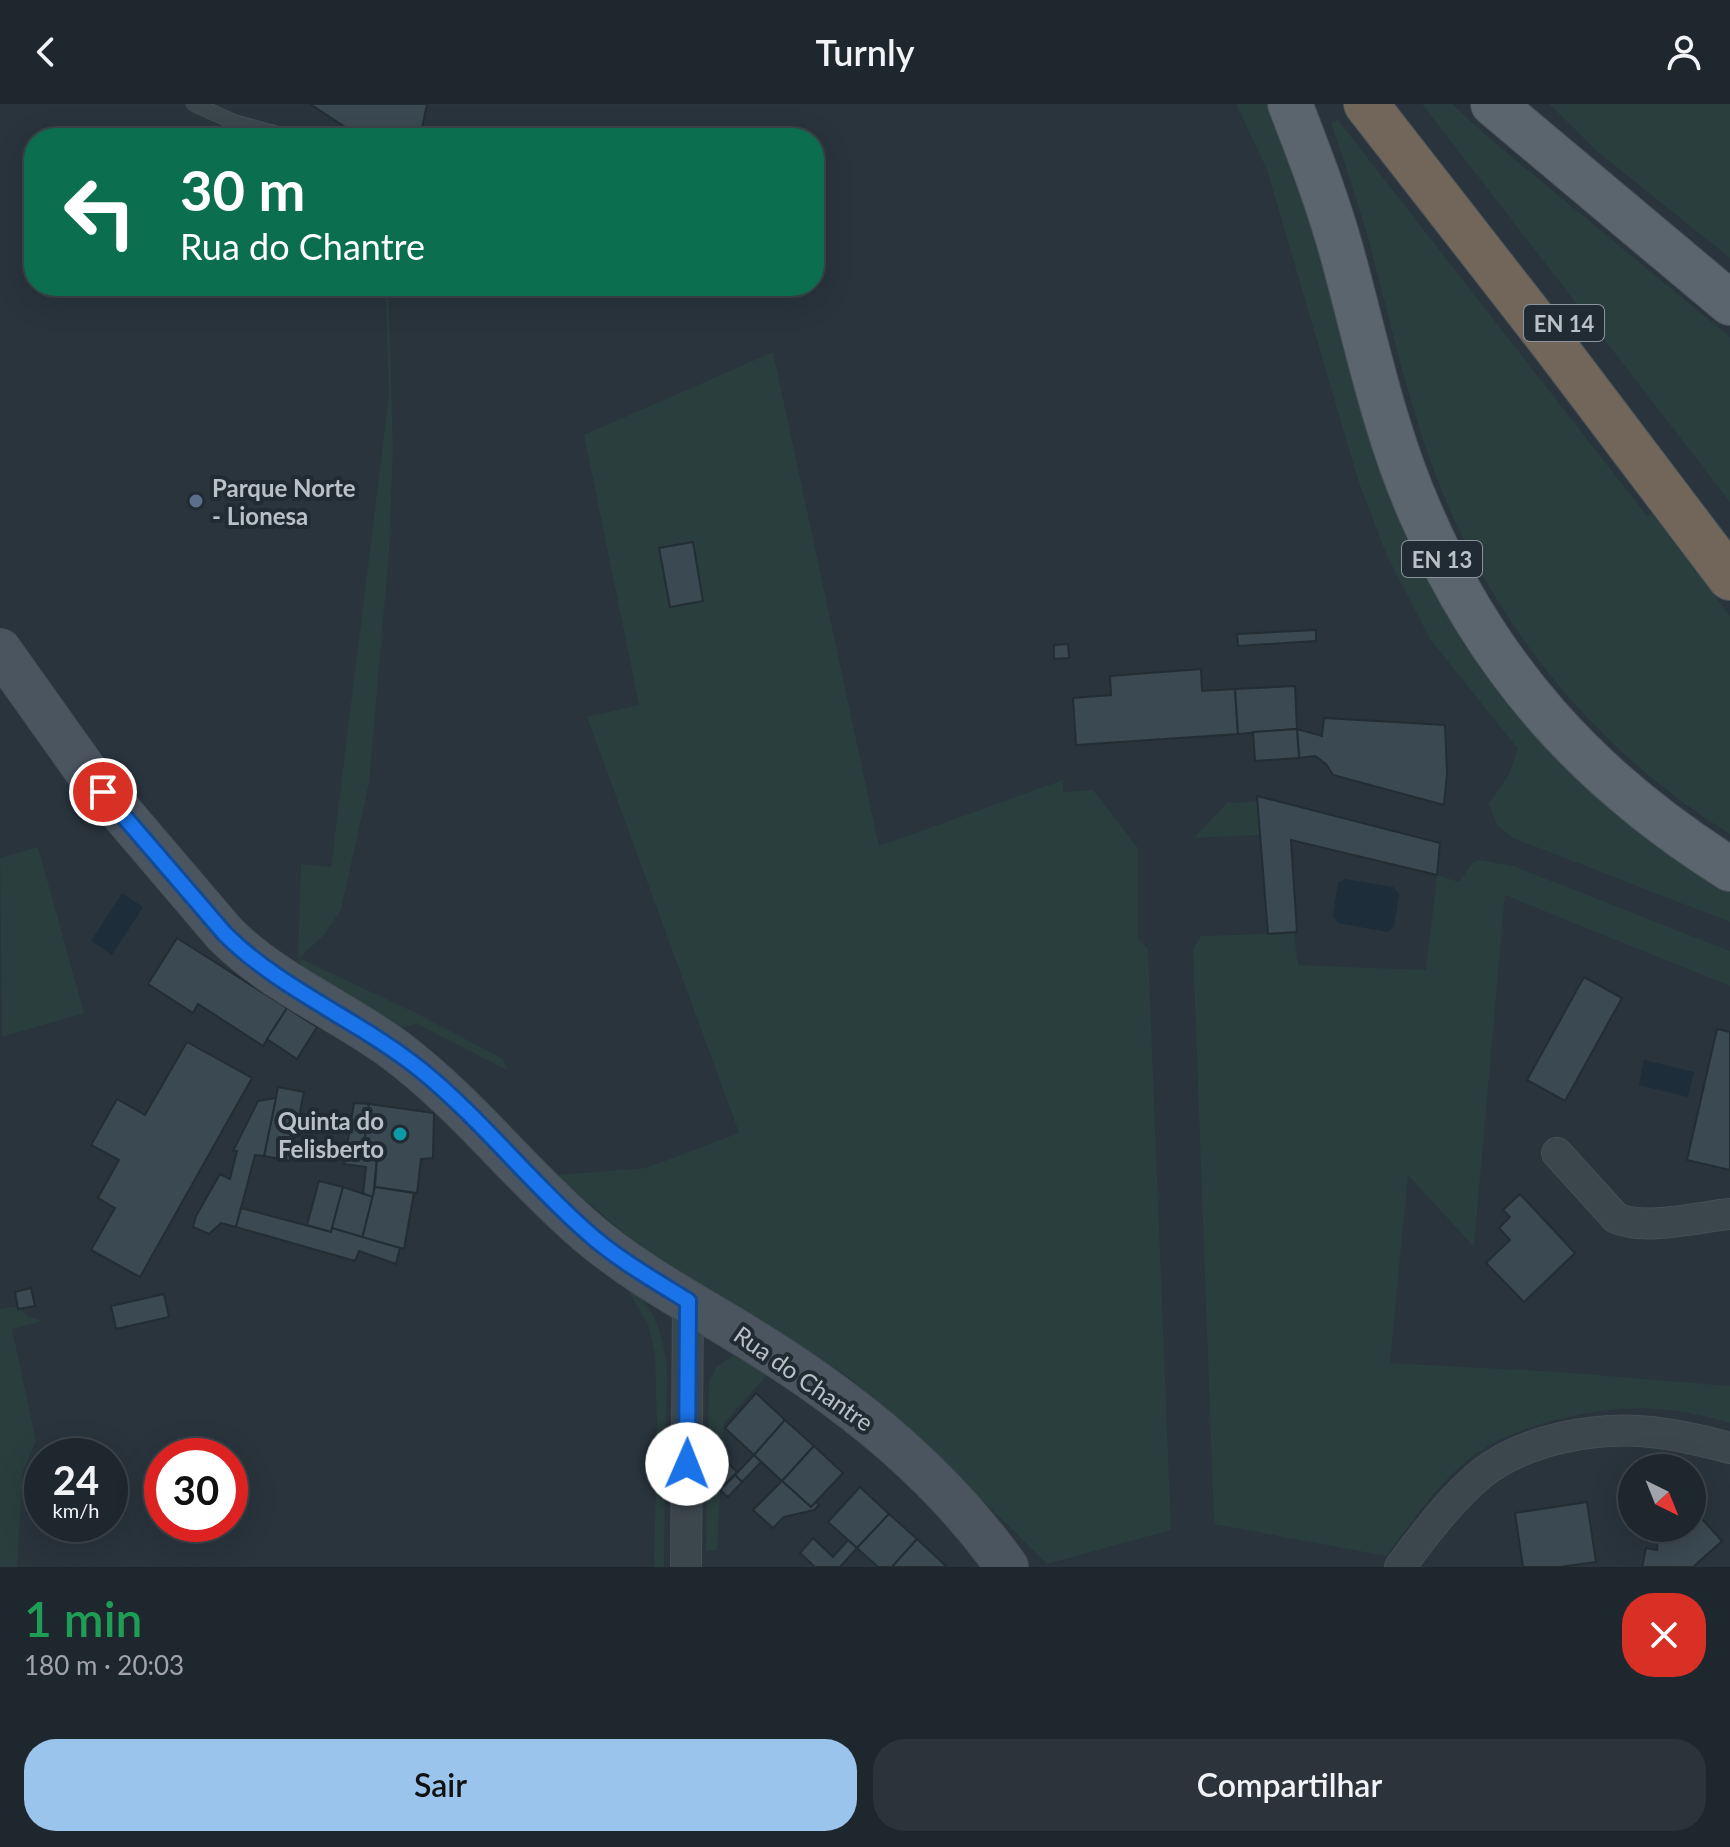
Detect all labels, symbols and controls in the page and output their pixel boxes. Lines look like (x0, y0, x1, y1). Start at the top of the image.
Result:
icon: back (24, 30, 68, 74)
text: Turnly (815, 30, 915, 74)
icon: person (1662, 30, 1706, 74)
text: 30 m (180, 156, 305, 223)
icon: left (48, 160, 152, 264)
text: Rua do Chantre (180, 224, 425, 268)
road number: EN 14 (1524, 305, 1604, 341)
place label: Parque Norte - Lionesa (212, 473, 356, 530)
marker: Parque Norte - Lionesa (187, 492, 205, 510)
road number: EN 13 (1402, 541, 1482, 577)
pin (69, 758, 137, 826)
icon: arrive (81, 770, 125, 814)
place label: Quinta do Felisberto (277, 1106, 384, 1163)
marker: Quinta do Felisberto (391, 1125, 409, 1143)
street label: Rua do Chantre (729, 1319, 879, 1437)
position arrow (645, 1422, 729, 1506)
speed limit sign: 30 (144, 1438, 248, 1542)
north arrow (1618, 1454, 1706, 1542)
map controls (1618, 1454, 1706, 1542)
text: 24 (53, 1456, 99, 1504)
text: km/h (53, 1498, 99, 1522)
text: 1 min (24, 1590, 142, 1647)
button: close (1622, 1593, 1706, 1677)
text: 180 m · 20:03 (24, 1649, 184, 1681)
button: Sair (24, 1739, 857, 1831)
button: Compartilhar (873, 1739, 1706, 1831)

